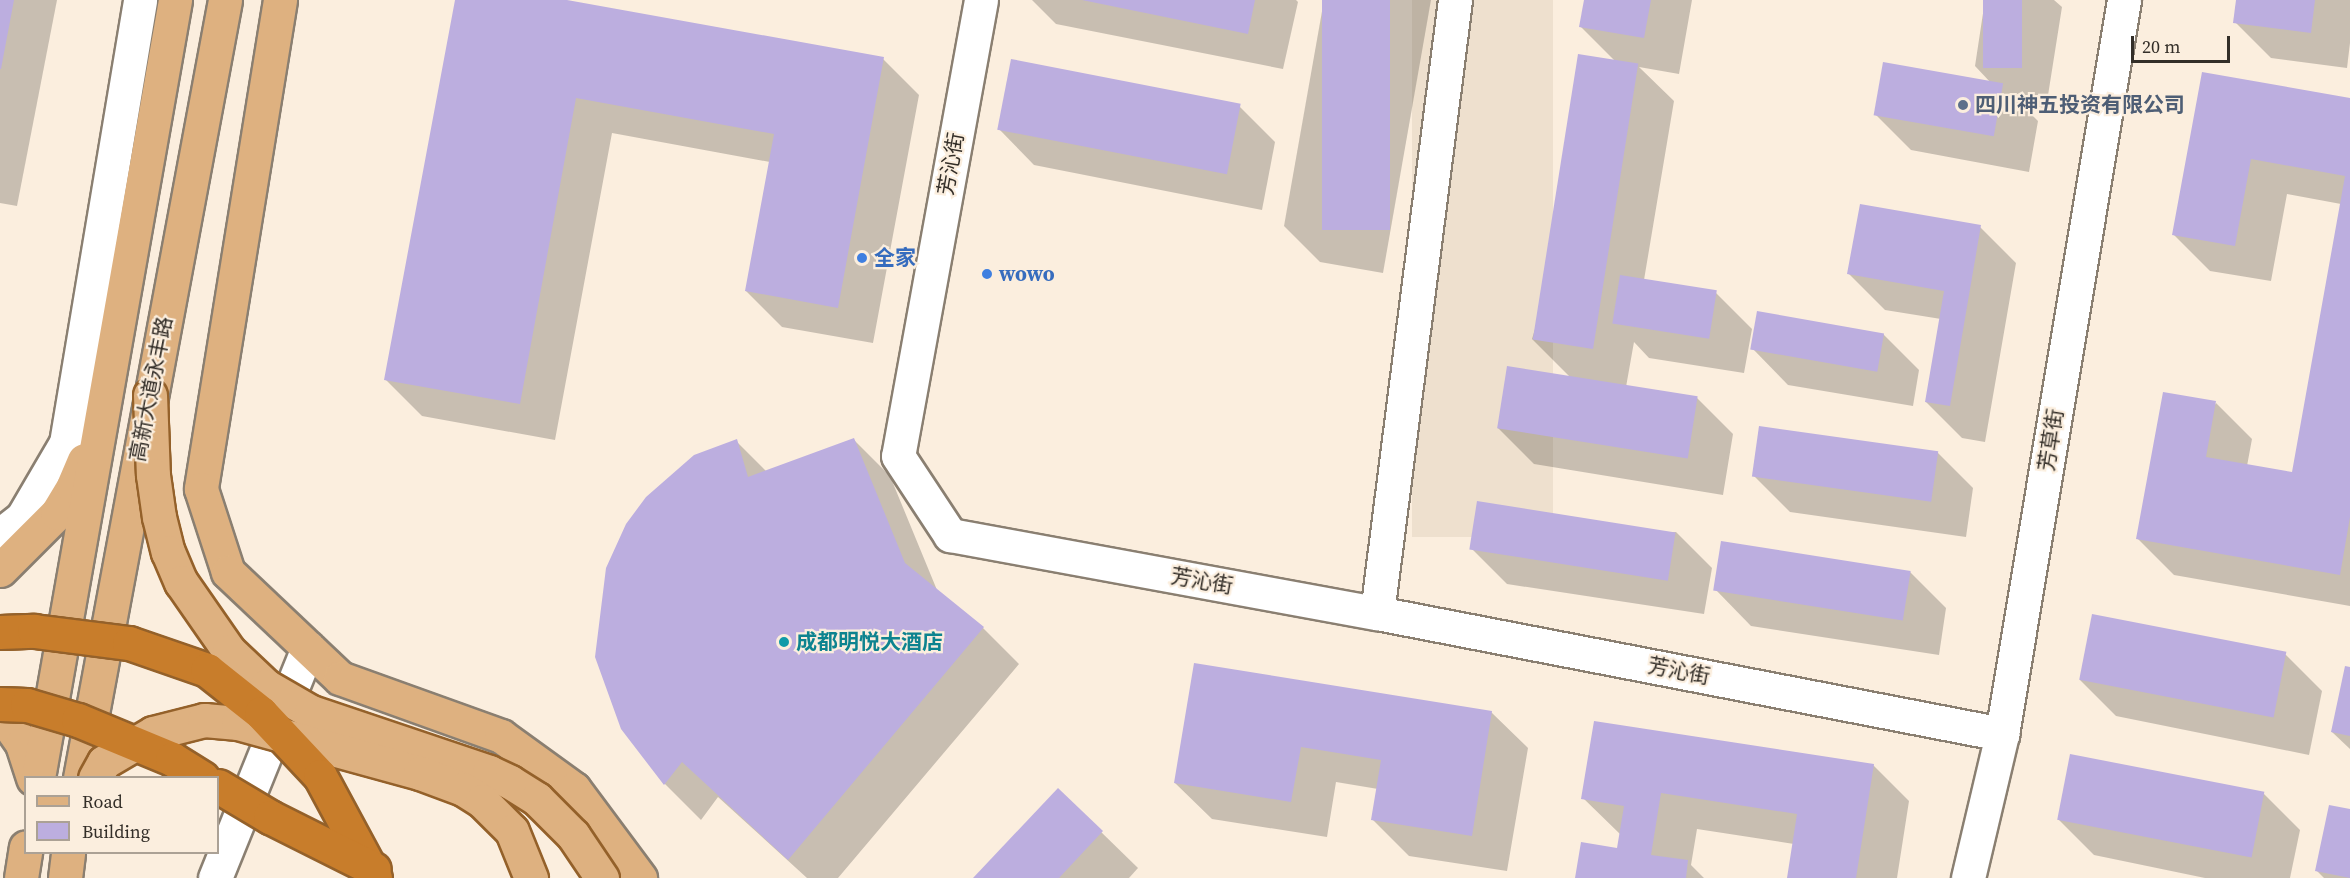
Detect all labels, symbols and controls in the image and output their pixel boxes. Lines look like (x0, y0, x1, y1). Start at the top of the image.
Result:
scale bar (2134, 24, 2233, 62)
text: 20 m (2142, 34, 2180, 59)
place label: 四川神五投资有限公司 (1975, 92, 2185, 118)
marker: 四川神五投资有限公司 (1956, 98, 1970, 112)
street label: 芳沁街 (933, 131, 969, 197)
place label: 全家 (874, 245, 916, 271)
marker: 全家 (855, 251, 869, 265)
place label: wowo (999, 261, 1055, 287)
marker: wowo (980, 267, 994, 281)
street label: 高新大道永丰路 (125, 314, 177, 464)
street label: 芳草街 (2034, 407, 2068, 473)
street label: 芳沁街 (1169, 563, 1235, 599)
place label: 成都明悦大酒店 (796, 629, 943, 655)
marker: 成都明悦大酒店 (777, 635, 791, 649)
street label: 芳沁街 (1646, 653, 1712, 689)
legend (24, 776, 219, 854)
text: Road (82, 789, 123, 814)
text: Building (82, 819, 150, 844)

